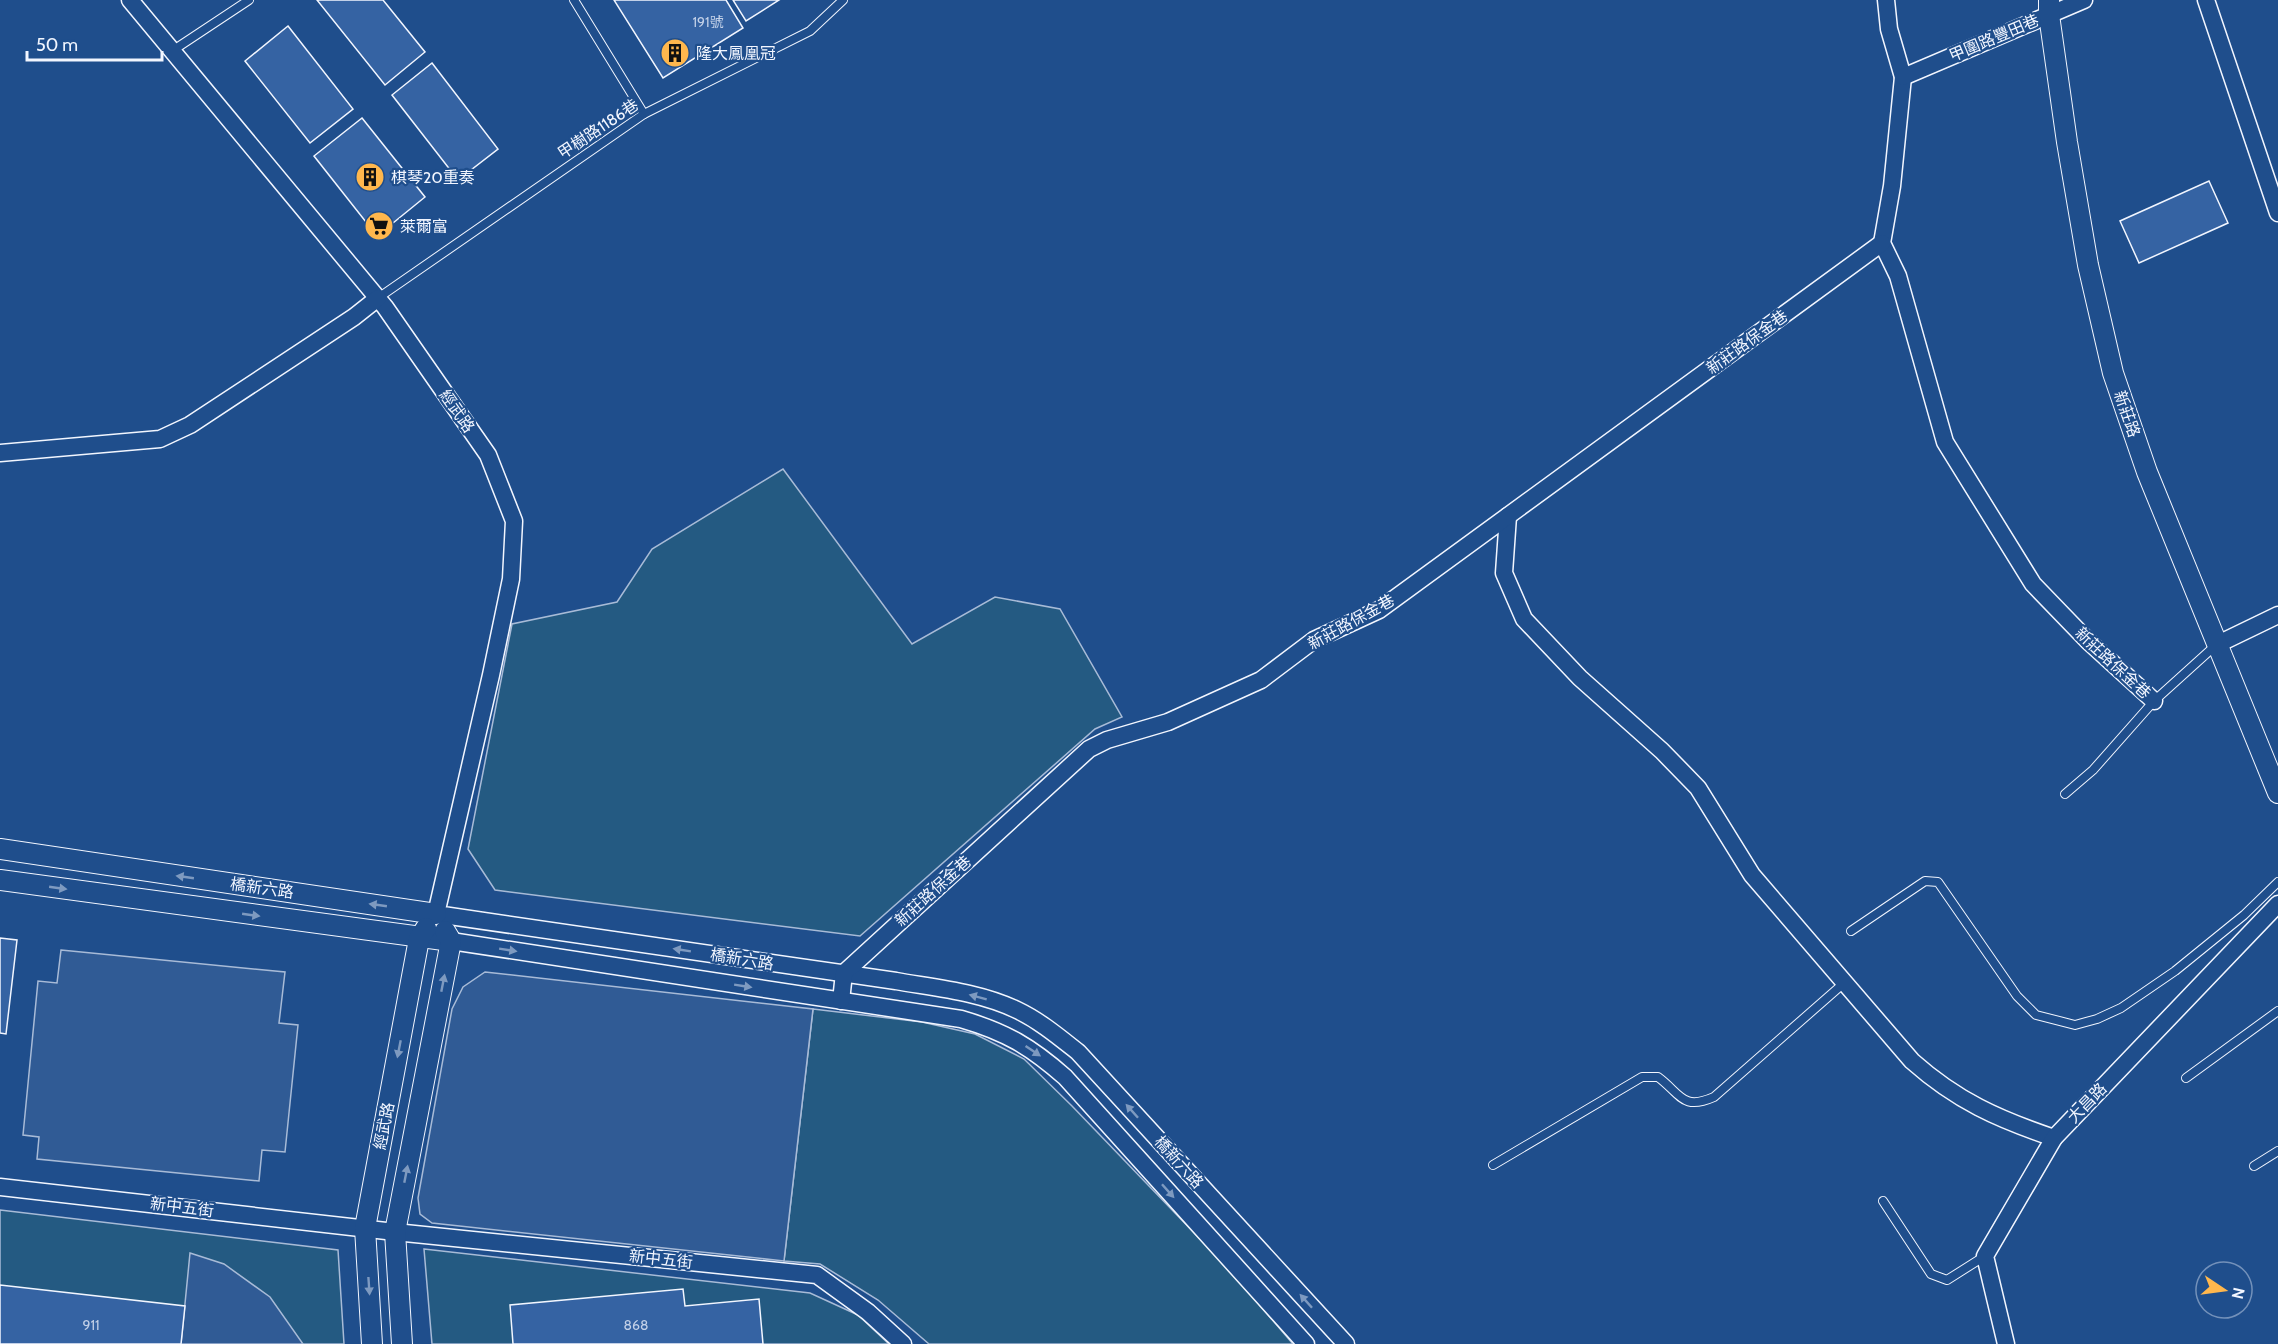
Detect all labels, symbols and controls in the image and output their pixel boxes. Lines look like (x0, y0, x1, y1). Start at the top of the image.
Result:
street label: 甲圍路豐田巷 (1946, 10, 2042, 66)
house number: 191號 (692, 13, 724, 31)
scale bar (27, 24, 162, 62)
text: 50 m (36, 34, 78, 56)
building icon: 隆大鳳凰冠 (659, 37, 691, 69)
place label: 隆大鳳凰冠 (696, 44, 776, 63)
street label: 甲樹路1186巷 (554, 95, 642, 163)
building icon: 棋琴20重奏 (354, 161, 386, 193)
place label: 棋琴20重奏 (391, 168, 475, 187)
supermarket icon: 萊爾富 (363, 210, 395, 242)
place label: 萊爾富 (400, 217, 448, 236)
street label: 新莊路保金巷 (1703, 306, 1791, 378)
street label: 經武路 (435, 386, 479, 436)
street label: 新莊路 (2110, 388, 2144, 440)
street label: 新莊路保金巷 (1304, 590, 1398, 654)
street label: 新莊路保金巷 (2071, 623, 2155, 703)
street label: 新莊路保金巷 (891, 852, 975, 930)
one-way arrow (176, 872, 195, 881)
street label: 橋新六路 (229, 874, 295, 902)
one-way arrow (49, 883, 68, 892)
one-way arrow (369, 901, 388, 910)
one-way arrow (242, 910, 261, 919)
street label: 橋新六路 (709, 945, 775, 973)
one-way arrow (499, 946, 518, 955)
one-way arrow (672, 946, 691, 955)
one-way arrow (439, 973, 448, 992)
one-way arrow (733, 981, 752, 990)
one-way arrow (969, 991, 987, 1001)
one-way arrow (394, 1040, 403, 1059)
one-way arrow (1025, 1045, 1041, 1056)
street label: 大昌路 (2063, 1079, 2111, 1127)
street label: 經武路 (370, 1101, 398, 1151)
one-way arrow (1125, 1103, 1139, 1118)
street label: 橋新六路 (1151, 1132, 1207, 1192)
one-way arrow (402, 1165, 411, 1184)
one-way arrow (1161, 1183, 1174, 1198)
street label: 新中五街 (149, 1194, 215, 1220)
street label: 新中五街 (628, 1246, 694, 1272)
north arrow (2194, 1260, 2254, 1320)
one-way arrow (364, 1277, 373, 1296)
text: N (2228, 1286, 2249, 1301)
one-way arrow (1300, 1294, 1313, 1309)
house number: 911 (82, 1316, 100, 1334)
house number: 868 (624, 1316, 648, 1334)

